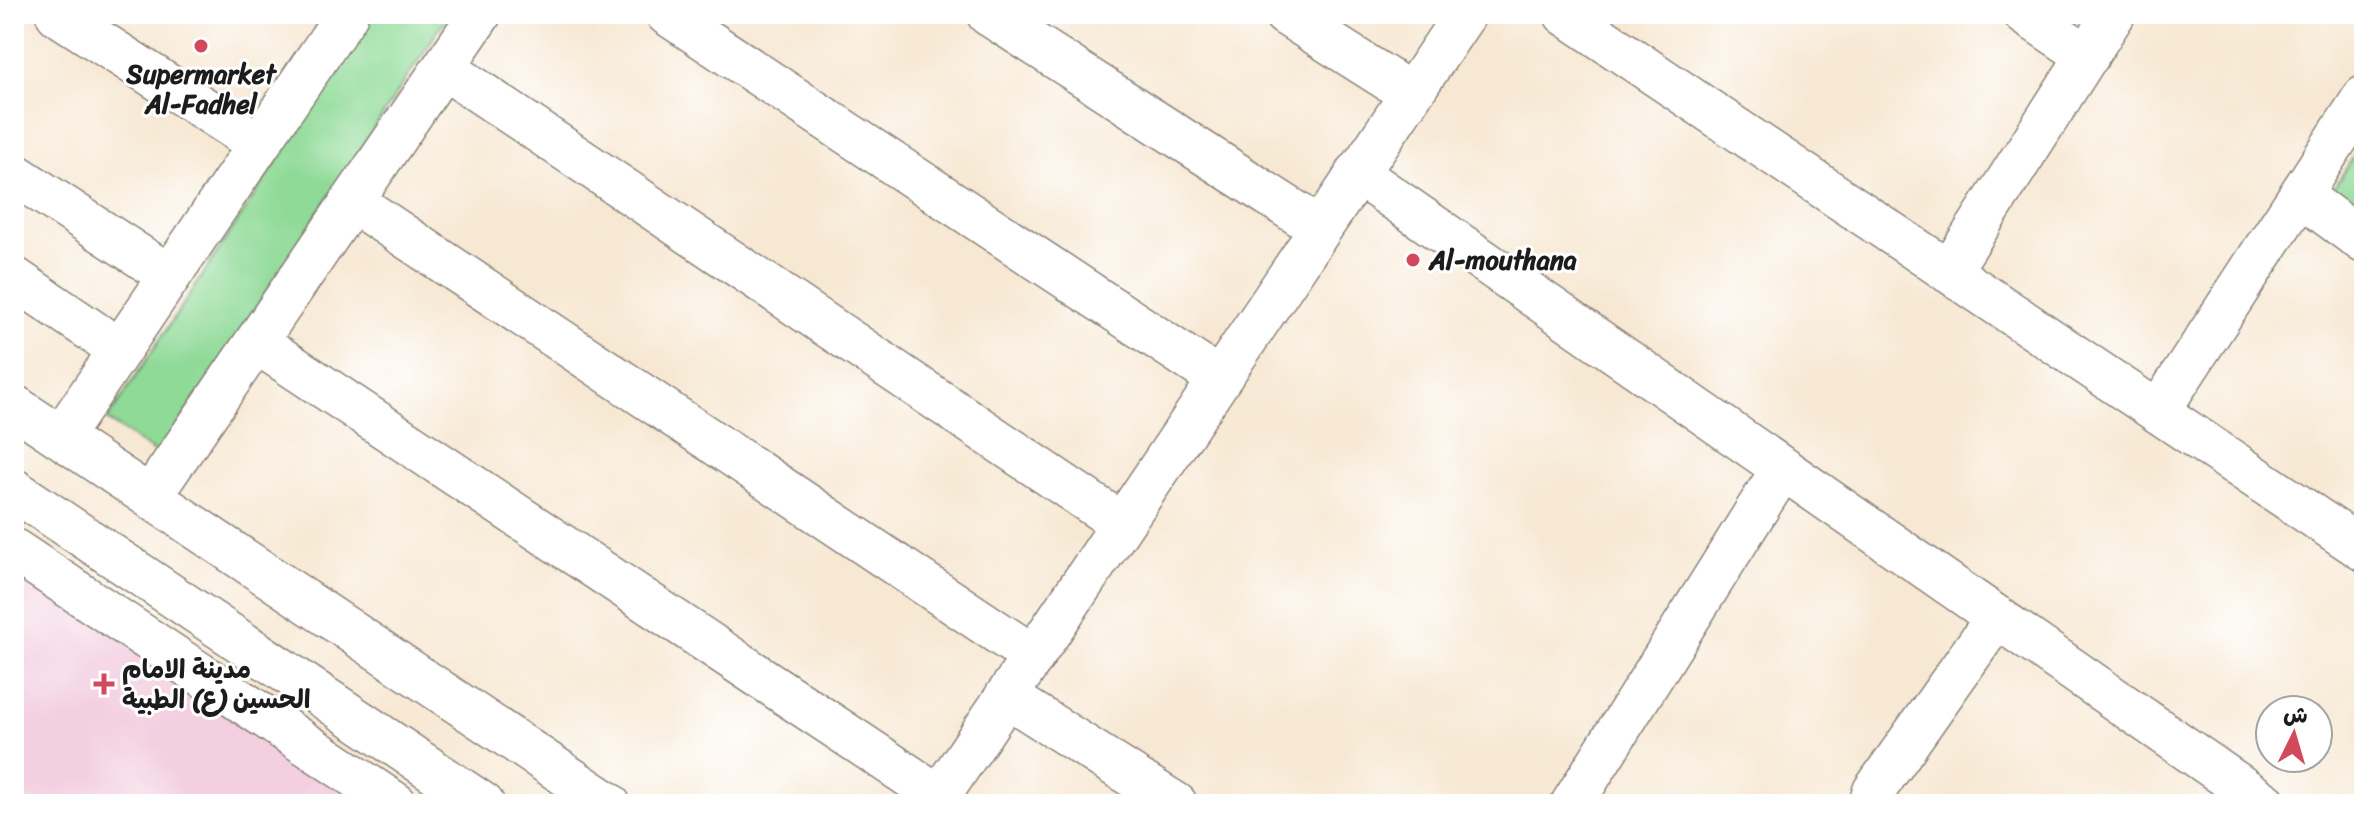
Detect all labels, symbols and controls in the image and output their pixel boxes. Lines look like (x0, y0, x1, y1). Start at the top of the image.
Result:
marker: Supermarket Al-Fadhel (192, 37, 210, 55)
place label: Supermarket Al-Fadhel (125, 51, 277, 127)
place label: Al-mouthana (1428, 237, 1577, 283)
marker: Al-mouthana (1404, 251, 1422, 269)
place label: مدينة الامام الحسين (ع) الطبية (122, 646, 311, 722)
marker: مدينة الامام الحسين (ع) الطبية (93, 673, 115, 695)
north arrow (2254, 694, 2334, 774)
text: ش (2282, 694, 2309, 735)

